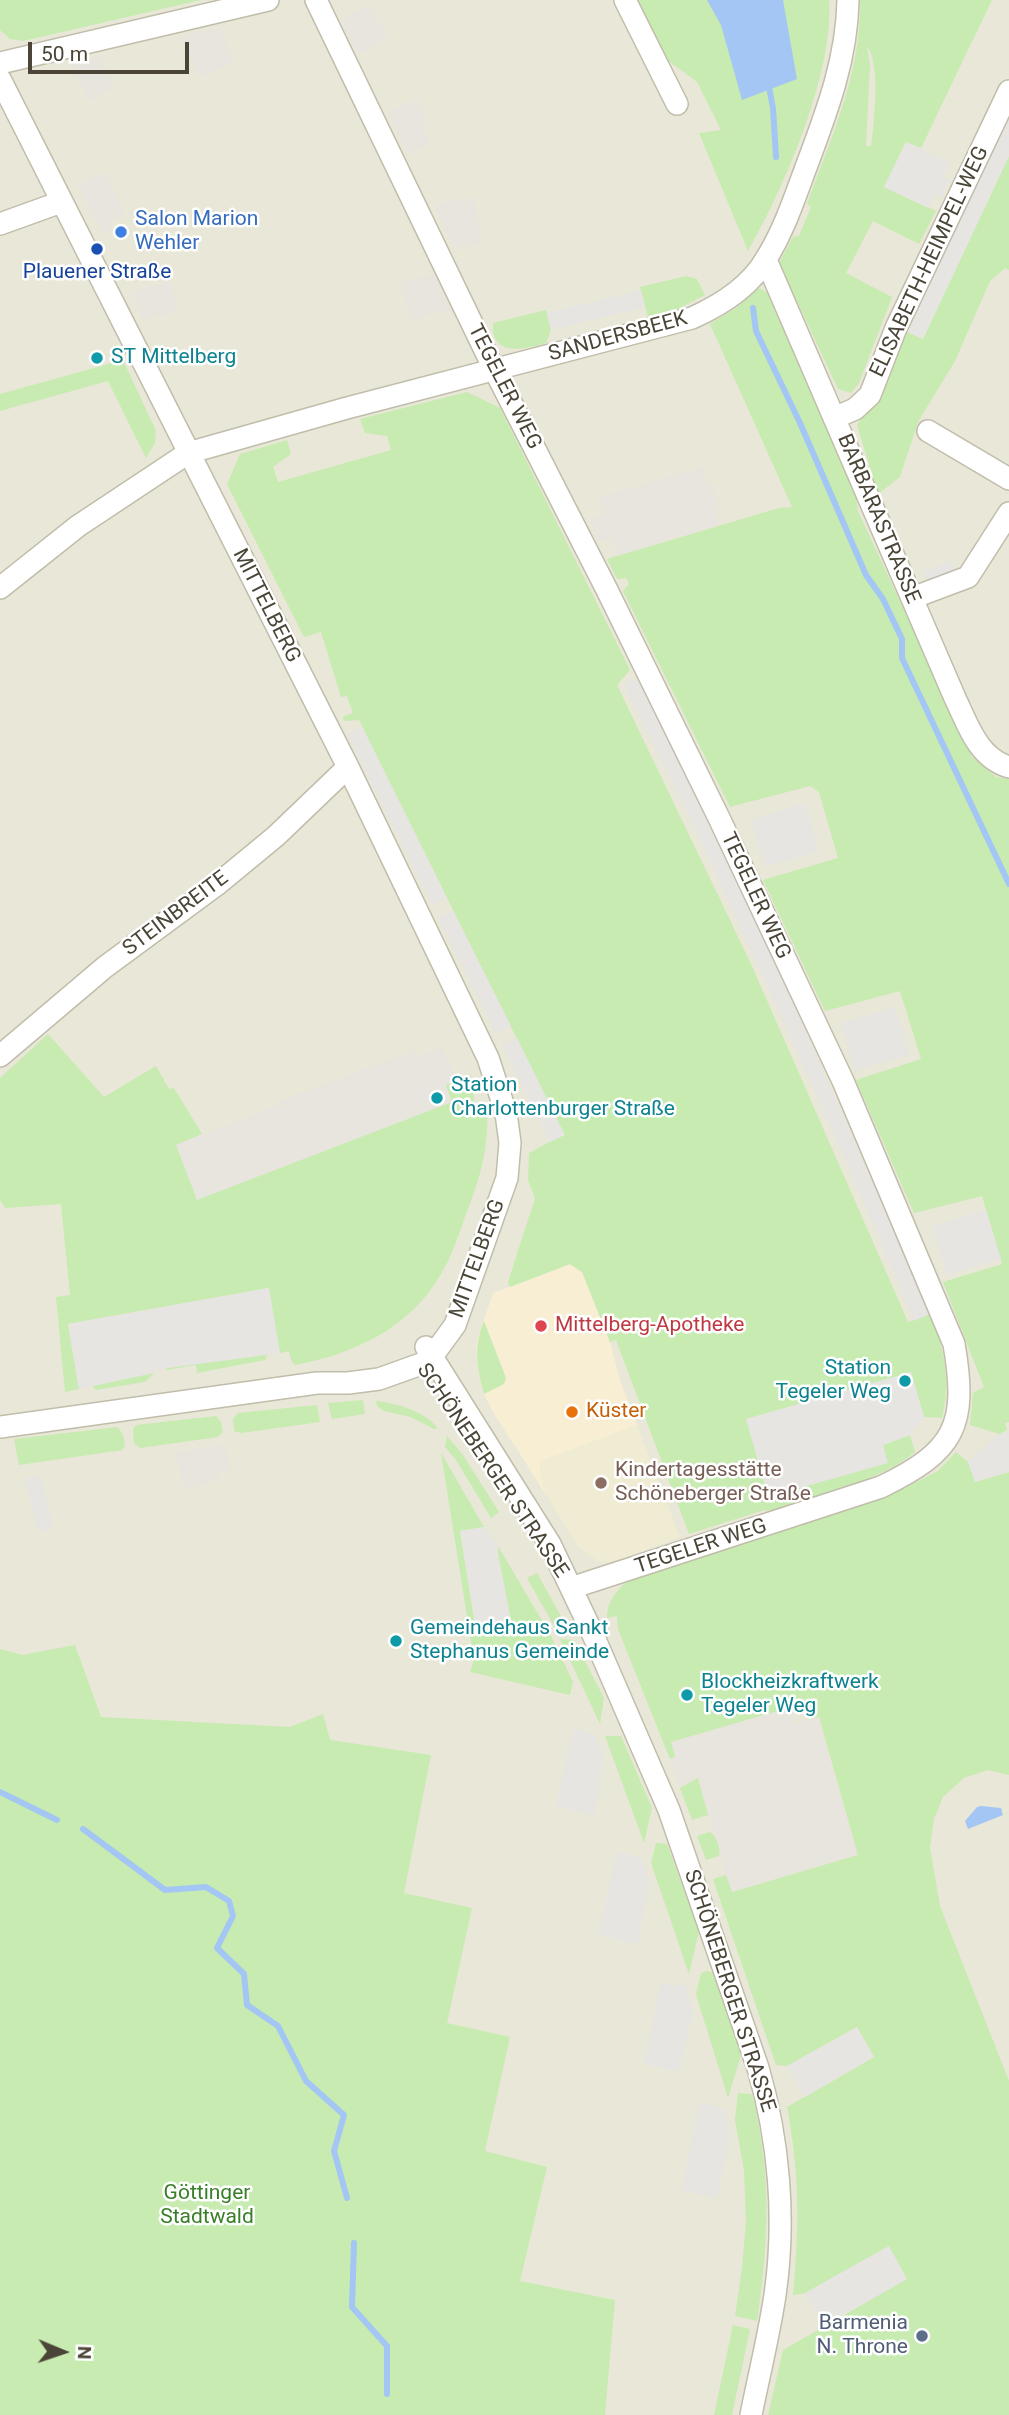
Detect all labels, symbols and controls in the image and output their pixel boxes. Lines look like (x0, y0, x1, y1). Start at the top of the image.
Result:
scale bar (32, 28, 192, 72)
text: 50 m (41, 42, 88, 66)
street label: ELISABETH-HEIMPEL-WEG (865, 143, 995, 381)
place label: Salon Marion Wehler (135, 207, 258, 257)
marker: Salon Marion Wehler (113, 224, 129, 240)
marker: Plauener Straße (89, 241, 105, 257)
place label: Plauener Straße (23, 260, 171, 286)
street label: SANDERSBEEK (546, 306, 690, 368)
street label: TEGELER WEG (462, 320, 546, 454)
place label: ST Mittelberg (111, 345, 236, 371)
marker: ST Mittelberg (89, 350, 105, 366)
street label: BARBARASTRASSE (831, 430, 925, 608)
street label: MITTELBERG (227, 545, 305, 667)
street label: TEGELER WEG (715, 829, 795, 963)
street label: STEINBREITE (118, 866, 234, 962)
place label: Station Charlottenburger Straße (451, 1073, 675, 1123)
marker: Station Charlottenburger Straße (429, 1090, 445, 1106)
street label: MITTELBERG (445, 1196, 511, 1322)
place label: Mittelberg-Apotheke (555, 1313, 744, 1339)
marker: Mittelberg-Apotheke (533, 1318, 549, 1334)
place label: Station Tegeler Weg (776, 1356, 891, 1406)
street label: SCHÖNEBERGER STRASSE (411, 1359, 573, 1583)
marker: Station Tegeler Weg (897, 1373, 913, 1389)
place label: Küster (586, 1399, 646, 1425)
marker: Küster (564, 1404, 580, 1420)
place label: Kindertagesstätte Schöneberger Straße (615, 1458, 811, 1508)
marker: Kindertagesstätte Schöneberger Straße (593, 1475, 609, 1491)
street label: TEGELER WEG (632, 1514, 770, 1580)
place label: Gemeindehaus Sankt Stephanus Gemeinde (410, 1616, 609, 1666)
marker: Gemeindehaus Sankt Stephanus Gemeinde (388, 1633, 404, 1649)
place label: Blockheizkraftwerk Tegeler Weg (701, 1670, 879, 1720)
marker: Blockheizkraftwerk Tegeler Weg (679, 1687, 695, 1703)
street label: SCHÖNEBERGER STRASSE (678, 1867, 780, 2115)
park label: Göttinger Stadtwald (160, 2181, 254, 2231)
place label: Barmenia N. Throne (817, 2311, 908, 2361)
north arrow (28, 2317, 98, 2387)
marker: Barmenia N. Throne (914, 2328, 930, 2344)
text: N (73, 2346, 96, 2360)

